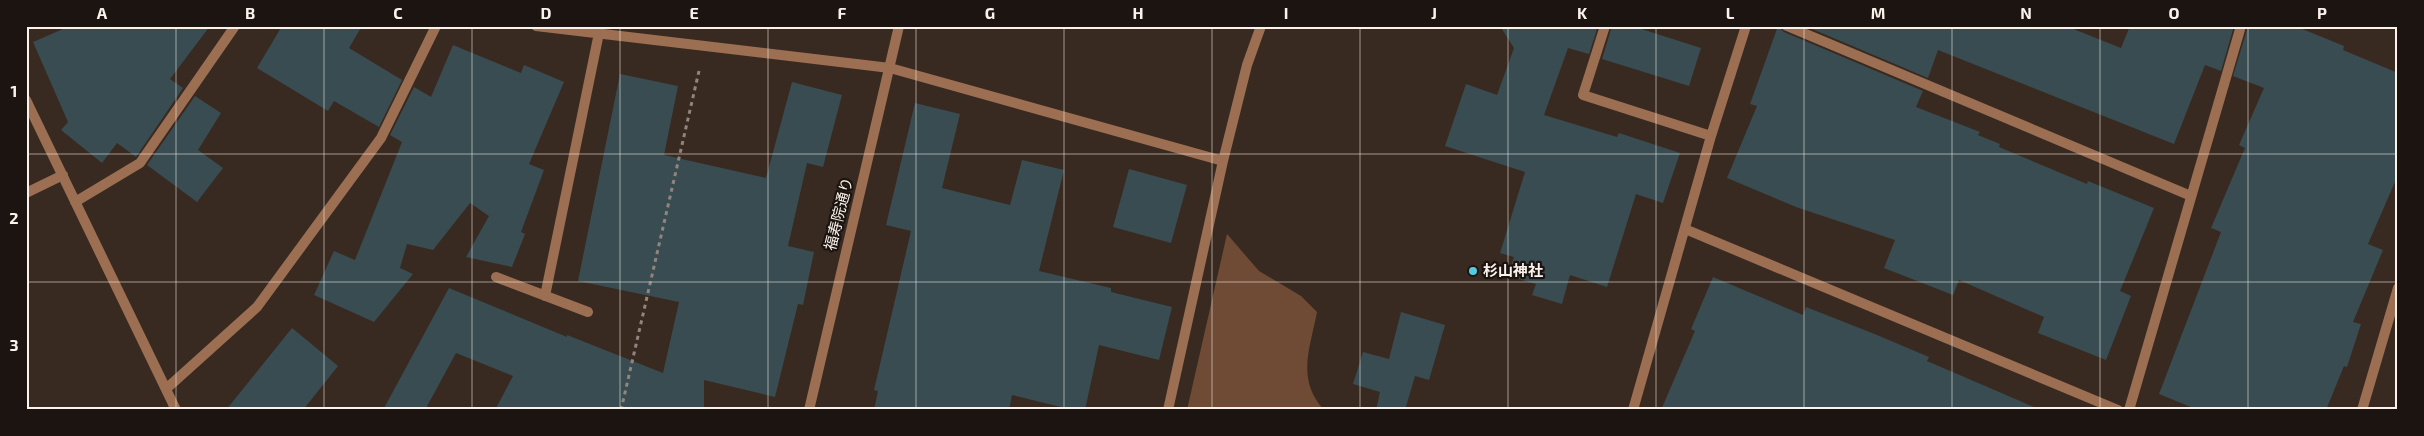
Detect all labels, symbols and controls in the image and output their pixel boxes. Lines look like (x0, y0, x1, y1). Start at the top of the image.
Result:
text: A (97, 3, 108, 22)
text: B (245, 3, 255, 22)
text: C (393, 3, 403, 22)
text: D (541, 3, 552, 22)
text: E (689, 3, 699, 22)
text: F (838, 3, 847, 22)
text: G (985, 3, 995, 22)
text: H (1132, 3, 1144, 22)
text: I (1284, 3, 1288, 22)
text: J (1431, 3, 1437, 22)
text: K (1577, 3, 1588, 22)
text: L (1726, 3, 1735, 22)
text: M (1871, 3, 1885, 22)
text: N (2020, 3, 2032, 22)
text: O (2168, 3, 2180, 22)
text: P (2317, 3, 2327, 22)
text: 1 (11, 81, 17, 100)
street label: 福寿院通り (820, 175, 856, 252)
text: 2 (9, 208, 19, 227)
place label: 杉山神社 (1483, 261, 1543, 279)
marker: 杉山神社 (1467, 265, 1479, 277)
text: 3 (9, 335, 19, 354)

